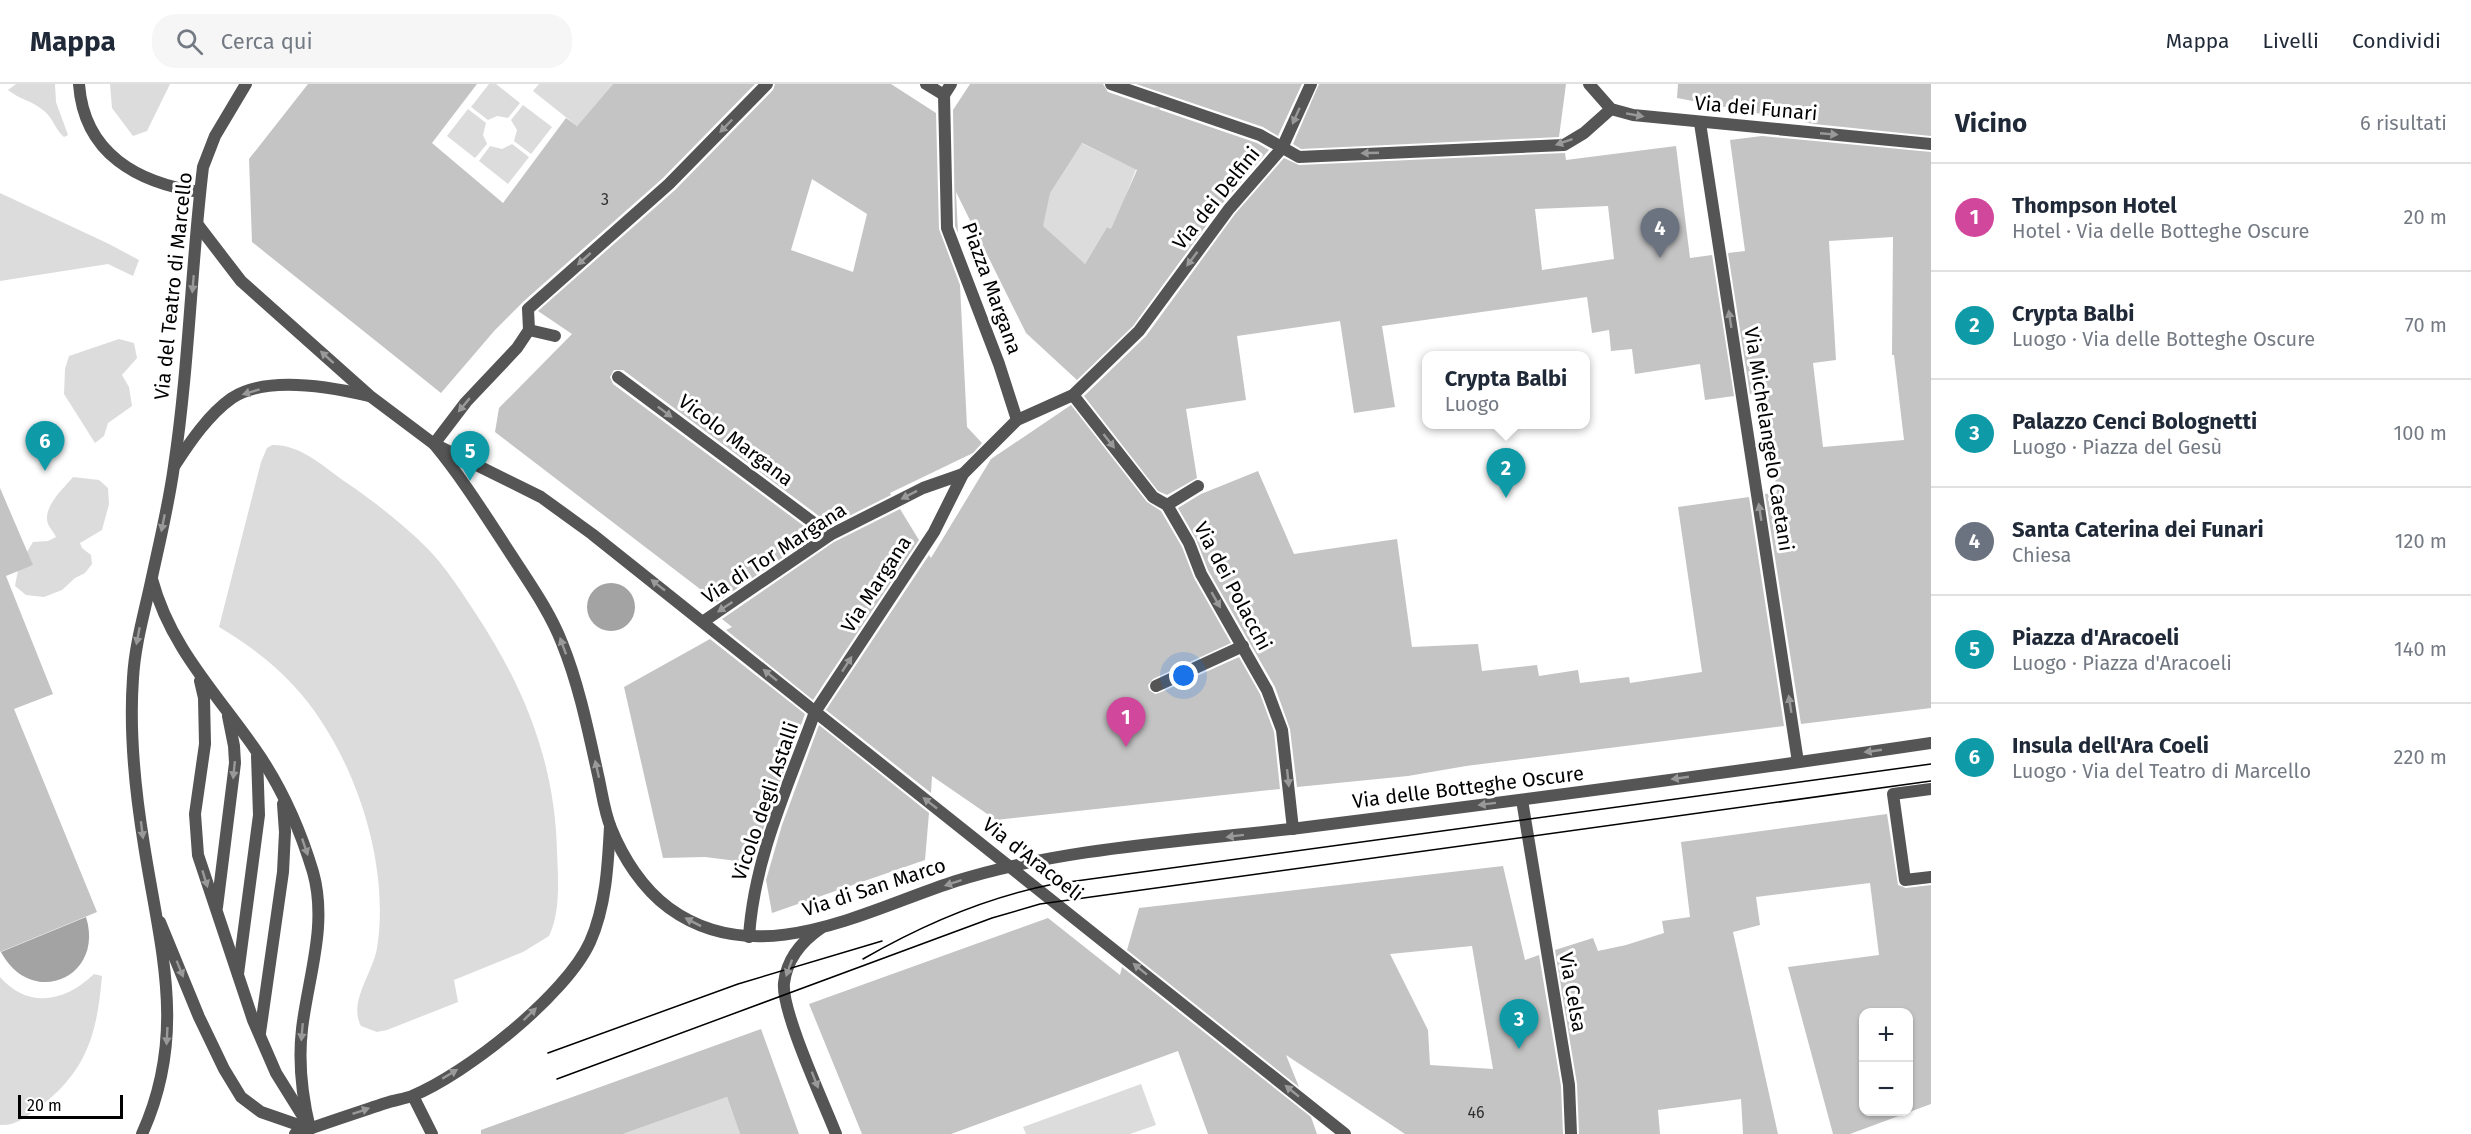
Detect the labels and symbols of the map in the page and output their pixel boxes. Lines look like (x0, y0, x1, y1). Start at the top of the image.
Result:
street label: Via dei Funari (1693, 91, 1819, 125)
one-way arrow (1291, 108, 1301, 126)
one-way arrow (1626, 111, 1645, 120)
one-way arrow (719, 118, 733, 132)
one-way arrow (1820, 129, 1839, 139)
one-way arrow (1555, 138, 1573, 148)
street label: Via dei Delfini (1167, 142, 1265, 254)
one-way arrow (1361, 148, 1380, 158)
street label: Via del Teatro di Marcello (149, 171, 197, 401)
house number: 3 (601, 190, 609, 209)
pin: 4 (1640, 208, 1680, 258)
street label: Piazza Margana (957, 219, 1027, 357)
one-way arrow (1186, 250, 1198, 266)
one-way arrow (577, 252, 592, 265)
one-way arrow (188, 274, 198, 293)
one-way arrow (1726, 309, 1735, 328)
street label: Via Michelangelo Caetani (1739, 325, 1799, 553)
one-way arrow (320, 351, 335, 364)
one-way arrow (242, 387, 260, 397)
street label: Vicolo Margana (674, 389, 798, 491)
one-way arrow (458, 397, 471, 413)
one-way arrow (657, 405, 672, 417)
pin: 6 (26, 422, 64, 471)
pin: 5 (450, 432, 490, 481)
one-way arrow (1102, 433, 1115, 449)
pin: 2 (1486, 448, 1526, 498)
one-way arrow (900, 490, 917, 500)
street label: Via di Tor Margana (697, 497, 851, 609)
one-way arrow (1755, 502, 1764, 521)
one-way arrow (158, 513, 167, 532)
street label: Via dei Polacchi (1189, 518, 1277, 654)
street label: Via Margana (836, 531, 916, 637)
one-way arrow (650, 580, 665, 592)
one-way arrow (1211, 592, 1221, 609)
one-way arrow (717, 601, 733, 613)
one-way arrow (133, 626, 142, 645)
one-way arrow (558, 637, 568, 655)
one-way arrow (841, 656, 853, 672)
your location (1169, 661, 1198, 690)
one-way arrow (762, 669, 778, 682)
one-way arrow (1785, 695, 1794, 714)
pin: 1 (1106, 698, 1146, 747)
street label: Vicolo degli Astalli (727, 718, 803, 884)
one-way arrow (1864, 747, 1883, 756)
one-way arrow (591, 759, 601, 778)
one-way arrow (229, 760, 239, 779)
street label: Via delle Botteghe Oscure (1351, 761, 1585, 813)
one-way arrow (1283, 769, 1293, 788)
one-way arrow (1670, 774, 1689, 783)
one-way arrow (922, 797, 938, 810)
one-way arrow (1477, 800, 1496, 809)
street label: Via d'Aracoeli (978, 812, 1088, 906)
one-way arrow (137, 820, 146, 839)
one-way arrow (1226, 831, 1245, 840)
one-way arrow (300, 838, 310, 856)
street label: Via di San Marco (799, 853, 949, 921)
one-way arrow (201, 870, 210, 888)
one-way arrow (944, 878, 962, 888)
one-way arrow (684, 917, 701, 927)
street label: Via Celsa (1554, 950, 1592, 1034)
one-way arrow (783, 959, 793, 977)
one-way arrow (176, 960, 185, 978)
one-way arrow (1132, 963, 1148, 976)
pin: 3 (1500, 1000, 1538, 1049)
one-way arrow (523, 1008, 537, 1022)
one-way arrow (297, 1022, 307, 1041)
one-way arrow (163, 1027, 172, 1046)
one-way arrow (441, 1070, 458, 1080)
one-way arrow (811, 1071, 820, 1089)
one-way arrow (1284, 1085, 1300, 1098)
scale bar (18, 1092, 123, 1120)
house number: 46 (1467, 1103, 1485, 1122)
one-way arrow (352, 1106, 370, 1116)

